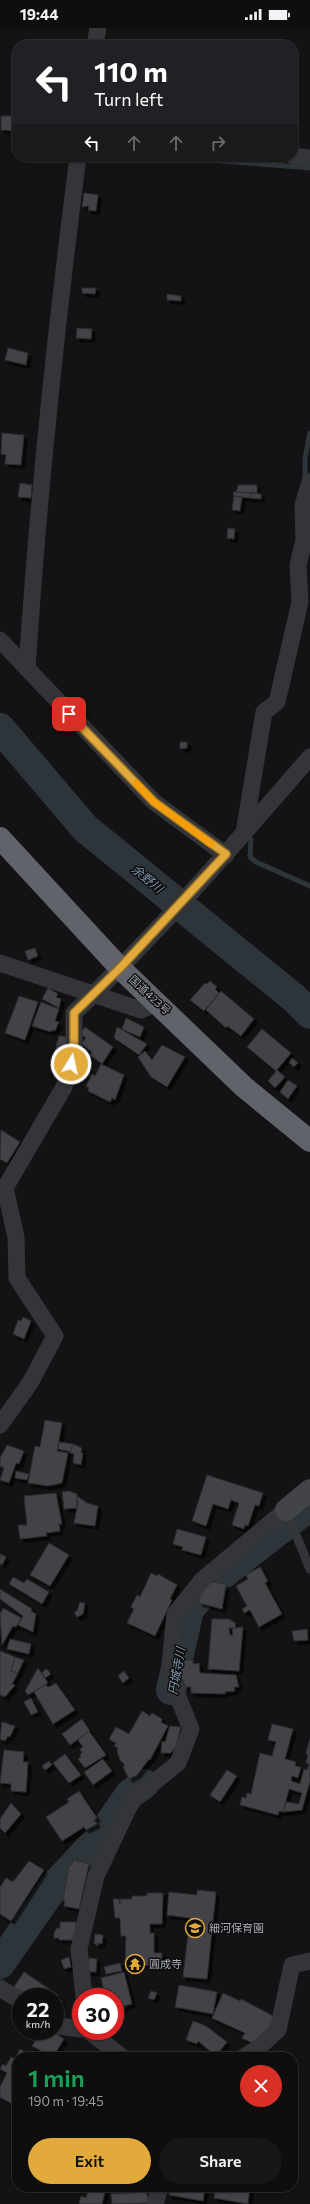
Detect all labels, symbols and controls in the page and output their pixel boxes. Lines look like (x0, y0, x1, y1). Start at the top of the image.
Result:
text: 19:44 (20, 5, 58, 23)
text: 110 m (94, 54, 168, 88)
icon: left (28, 56, 80, 108)
text: Turn left (94, 88, 163, 110)
icon: left (81, 132, 103, 154)
icon: ahead (123, 132, 145, 154)
icon: ahead (165, 132, 187, 154)
icon: right (207, 132, 229, 154)
pin (52, 697, 86, 731)
icon: arrive (58, 703, 80, 725)
water label: 余野川 (129, 861, 168, 896)
street label: 国道423号 (127, 972, 174, 1017)
position arrow (50, 1043, 92, 1085)
water label: 円城寺川 (165, 1644, 187, 1696)
school or university icon: 細河保育園 (184, 1917, 206, 1939)
place label: 細河保育園 (209, 1921, 264, 1934)
temple icon: 圓成寺 (124, 1953, 146, 1975)
place label: 圓成寺 (149, 1957, 182, 1970)
speed limit sign: 30 (72, 1988, 124, 2040)
text: 22 (27, 1997, 49, 2021)
text: km/h (26, 2018, 50, 2030)
text: 1 min (28, 2063, 85, 2092)
button: close (240, 2065, 282, 2107)
text: 190 m · 19:45 (28, 2093, 104, 2109)
button: Exit (28, 2138, 151, 2184)
button: Share (159, 2138, 282, 2184)

